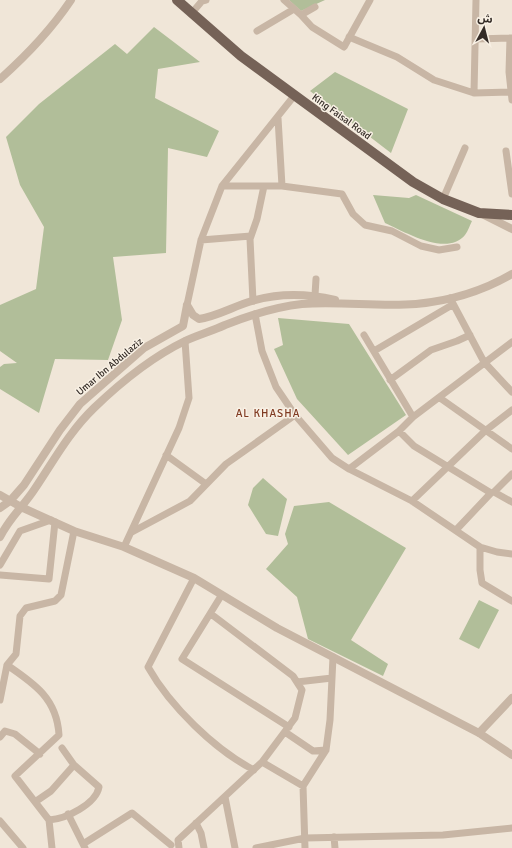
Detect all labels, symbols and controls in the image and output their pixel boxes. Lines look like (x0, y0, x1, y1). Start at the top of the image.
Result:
north arrow (464, 8, 504, 48)
text: ش (477, 11, 493, 26)
street label: King Faisal Road (309, 91, 373, 142)
street label: Umar Ibn Abdulaziz (74, 335, 146, 398)
district label: AL KHASHA (236, 407, 300, 420)

